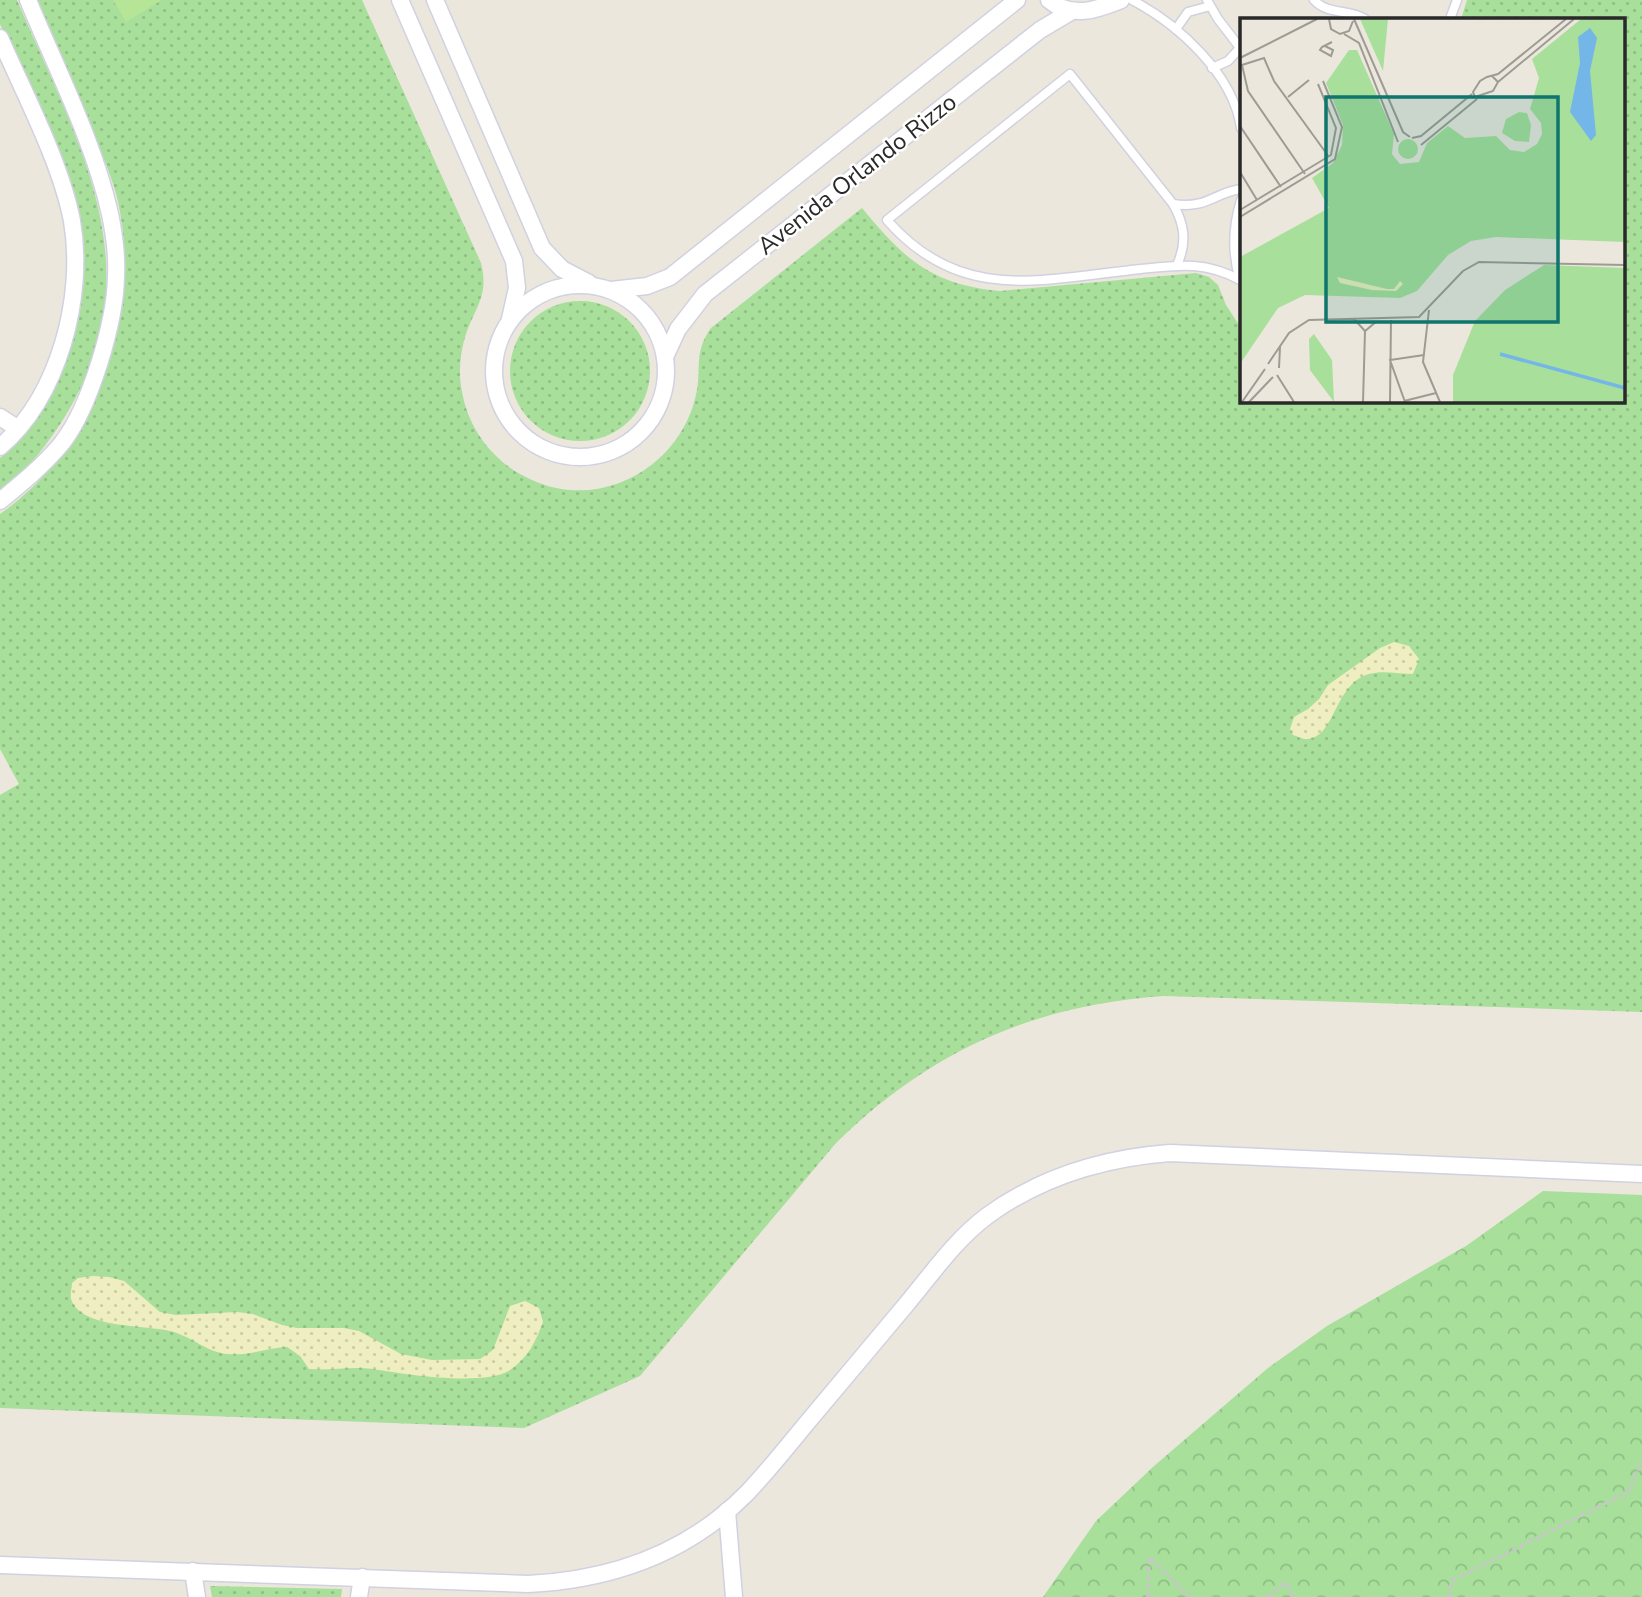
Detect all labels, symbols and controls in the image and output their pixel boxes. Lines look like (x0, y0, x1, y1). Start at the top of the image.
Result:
inset map (1240, 18, 1624, 402)
street label: Avenida Orlando Rizzo (751, 86, 963, 262)

